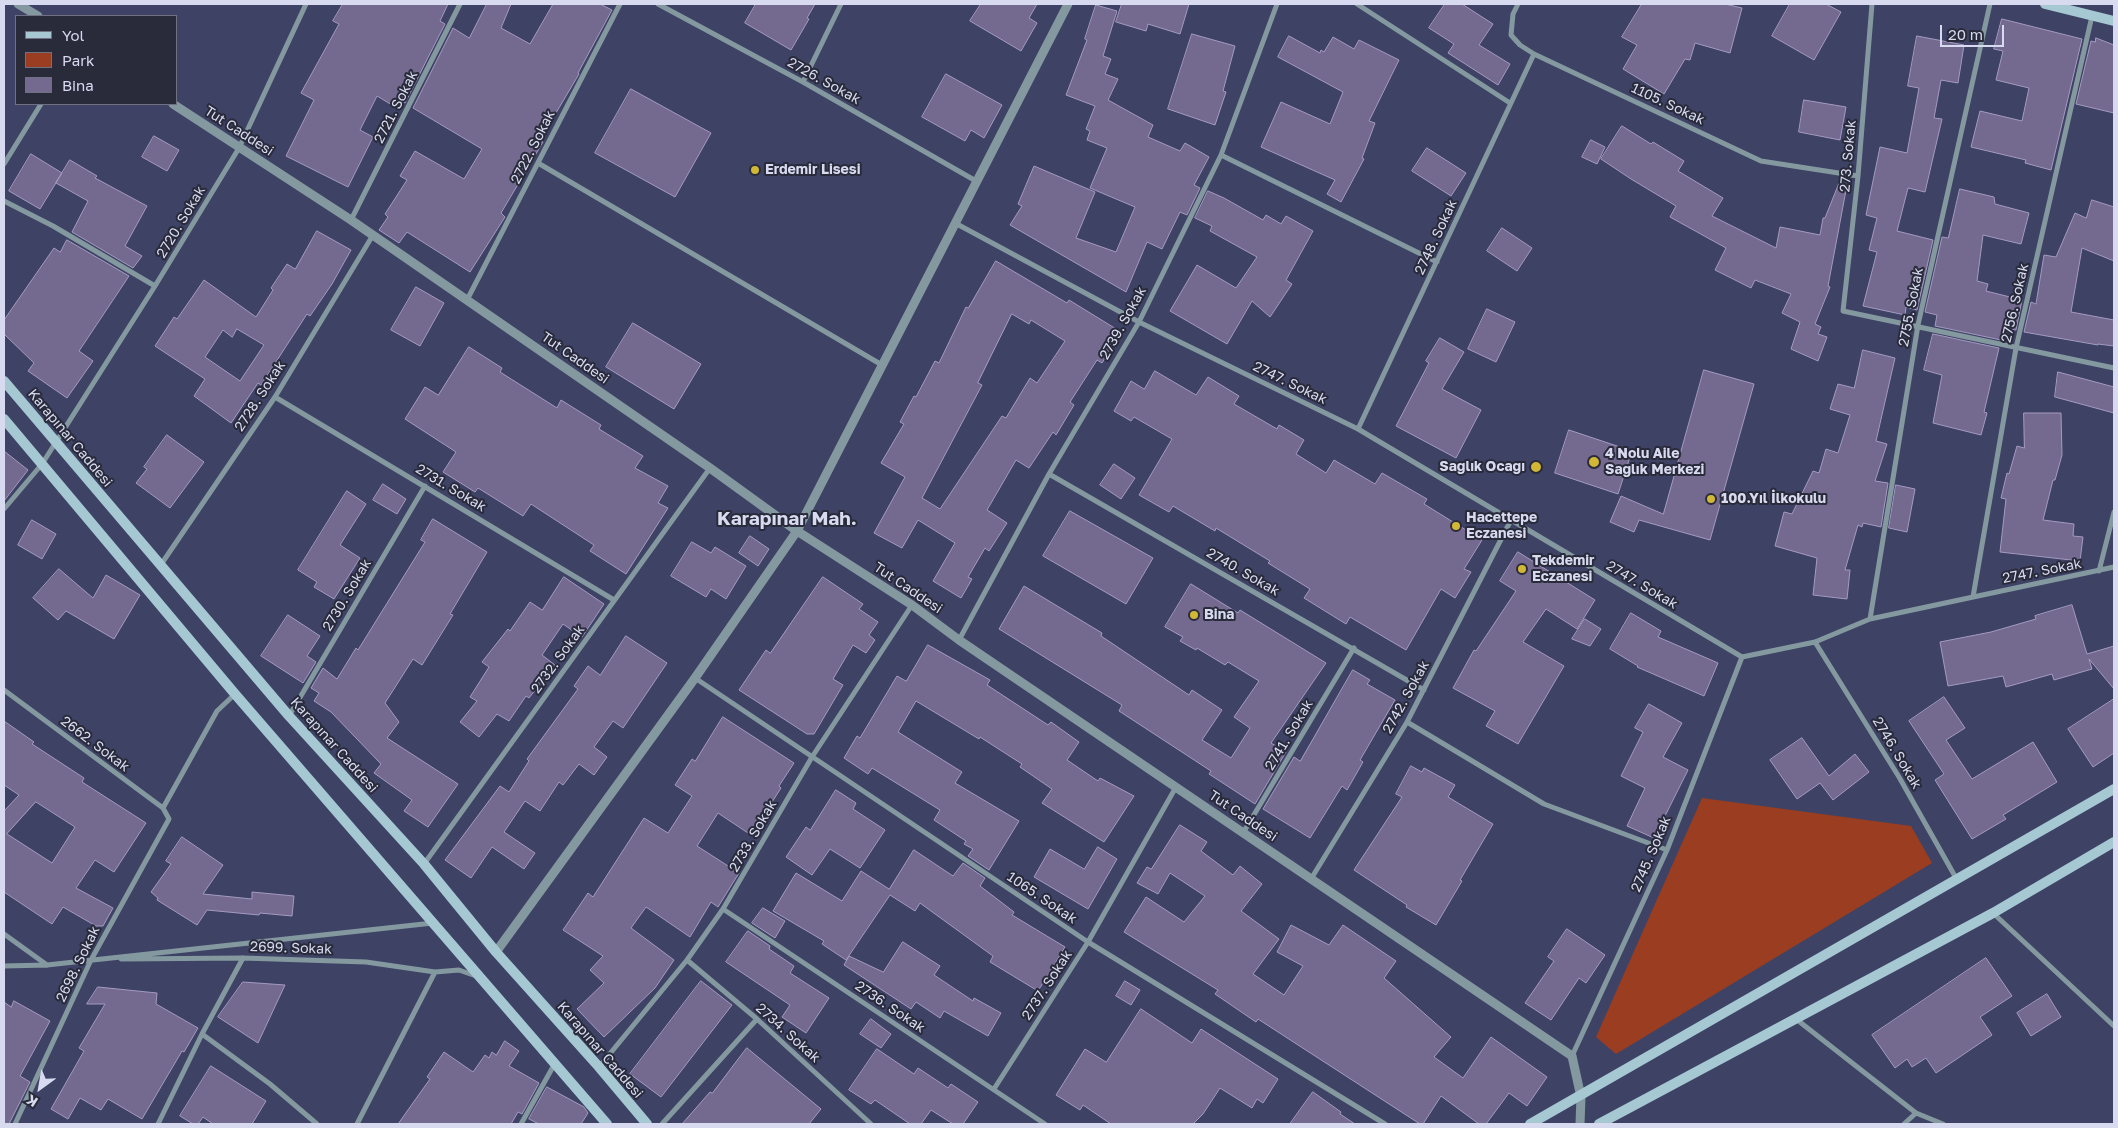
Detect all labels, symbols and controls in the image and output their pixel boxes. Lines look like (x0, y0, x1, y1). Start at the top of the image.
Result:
legend (15, 15, 178, 105)
scale bar (1943, 15, 2007, 47)
text: 20 m (1948, 25, 1983, 43)
text: Yol (62, 26, 84, 44)
text: Park (62, 51, 94, 69)
street label: 2726. Sokak (785, 54, 863, 108)
street label: 2721. Sokak (371, 68, 421, 146)
text: Bina (62, 76, 94, 94)
street label: 1105. Sokak (1629, 80, 1707, 128)
street label: Tut Caddesi (201, 102, 277, 160)
street label: 2722. Sokak (507, 107, 559, 187)
street label: 273. Sokak (1836, 119, 1860, 193)
place label: Erdemir Lisesi (765, 162, 860, 178)
marker: Erdemir Lisesi (749, 164, 761, 176)
street label: 2720. Sokak (153, 183, 209, 261)
street label: 2748. Sokak (1411, 197, 1461, 277)
street label: 2756. Sokak (1998, 262, 2032, 344)
street label: 2755. Sokak (1895, 266, 1927, 348)
street label: 2739. Sokak (1096, 284, 1150, 362)
street label: Tut Caddesi (538, 328, 612, 388)
street label: 2728. Sokak (231, 358, 289, 434)
street label: 2747. Sokak (1250, 358, 1330, 408)
street label: Karapınar Caddesi (24, 386, 116, 490)
place label: 4 Nolu Aile Sağlık Merkezi (1605, 446, 1704, 478)
marker: 4 Nolu Aile Sağlık Merkezi (1587, 455, 1601, 469)
place label: Saglık Ocagı (1439, 459, 1525, 475)
street label: 2731. Sokak (413, 460, 489, 516)
marker: Saglık Ocagı (1529, 460, 1543, 474)
place label: 100.Yıl İlkokulu (1721, 491, 1826, 507)
marker: 100.Yıl İlkokulu (1705, 493, 1717, 505)
district label: Karapınar Mah. (717, 508, 857, 530)
place label: Hacettepe Eczanesi (1466, 510, 1537, 542)
marker: Hacettepe Eczanesi (1450, 520, 1462, 532)
street label: 2740. Sokak (1204, 544, 1282, 600)
place label: Tekdemir Eczanesi (1532, 553, 1594, 586)
street label: 2747. Sokak (2001, 555, 2083, 587)
street label: 2730. Sokak (319, 556, 375, 634)
street label: 2747. Sokak (1603, 557, 1681, 613)
street label: Tut Caddesi (871, 559, 945, 617)
marker: Tekdemir Eczanesi (1516, 563, 1528, 575)
place label: Bina (1204, 607, 1234, 623)
marker: Bina (1188, 609, 1200, 621)
street label: 2732. Sokak (528, 621, 588, 697)
street label: 2742. Sokak (1379, 658, 1433, 736)
street label: Karapınar Caddesi (287, 694, 381, 796)
street label: 2741. Sokak (1261, 697, 1317, 773)
street label: 2662. Sokak (57, 713, 133, 775)
street label: 2746. Sokak (1869, 714, 1925, 792)
street label: Tut Caddesi (1206, 787, 1280, 845)
street label: 2733. Sokak (726, 797, 780, 875)
street label: 2745. Sokak (1627, 814, 1675, 894)
street label: 1065. Sokak (1004, 868, 1080, 928)
street label: 2698. Sokak (52, 923, 104, 1005)
street label: 2699. Sokak (250, 938, 332, 958)
street label: 2737. Sokak (1018, 947, 1076, 1023)
street label: 2736. Sokak (852, 977, 928, 1037)
street label: Karapınar Caddesi (553, 998, 647, 1102)
street label: 2734. Sokak (752, 1000, 824, 1066)
north arrow (15, 1063, 65, 1113)
text: K (23, 1091, 41, 1111)

